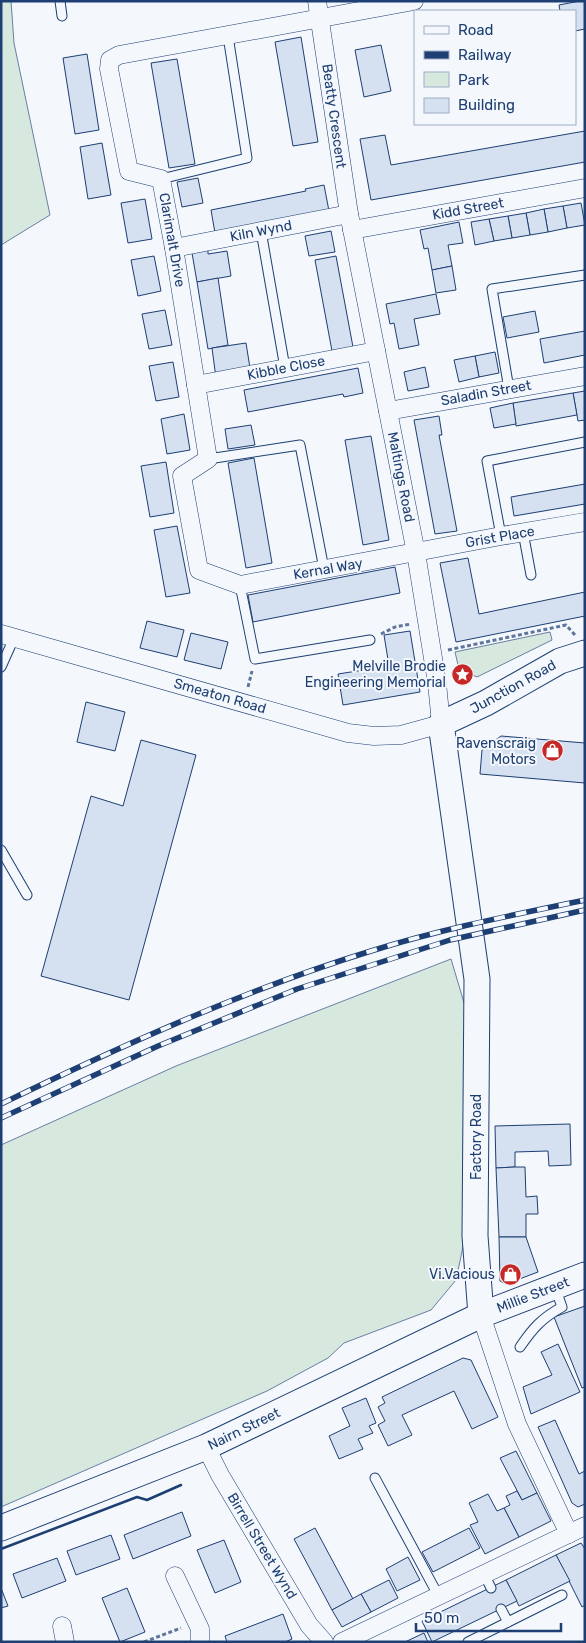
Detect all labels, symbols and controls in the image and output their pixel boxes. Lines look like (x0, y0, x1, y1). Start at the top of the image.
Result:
legend (414, 10, 576, 125)
text: Road (458, 21, 494, 39)
text: Railway (458, 46, 512, 64)
street label: Beatty Crescent (318, 63, 350, 170)
text: Park (458, 71, 489, 89)
text: Building (458, 96, 515, 114)
street label: Clarimalt Drive (155, 192, 189, 289)
street label: Kidd Street (431, 194, 506, 224)
street label: Kiln Wynd (229, 217, 293, 245)
street label: Kibble Close (246, 352, 326, 384)
street label: Saladin Street (439, 377, 533, 409)
street label: Maltings Road (384, 430, 418, 524)
street label: Grist Place (464, 523, 536, 551)
street label: Kernal Way (292, 554, 364, 583)
street label: Junction Road (467, 656, 559, 718)
place label: Melville Brodie Engineering Memorial (305, 658, 446, 691)
place icon: Melville Brodie Engineering Memorial (450, 662, 474, 686)
street label: Smeaton Road (172, 675, 268, 717)
place label: Ravenscraig Motors (456, 735, 536, 768)
shop icon: Ravenscraig Motors (540, 739, 564, 763)
street label: Factory Road (468, 1094, 485, 1180)
shop icon: Vi.Vacious (499, 1262, 523, 1286)
place label: Vi.Vacious (429, 1266, 495, 1283)
street label: Millie Street (494, 1273, 572, 1317)
street label: Nairn Street (205, 1404, 283, 1454)
street label: Birrell Street Wynd (224, 1490, 300, 1602)
scale bar (416, 1600, 561, 1632)
text: 50 m (424, 1609, 459, 1627)

